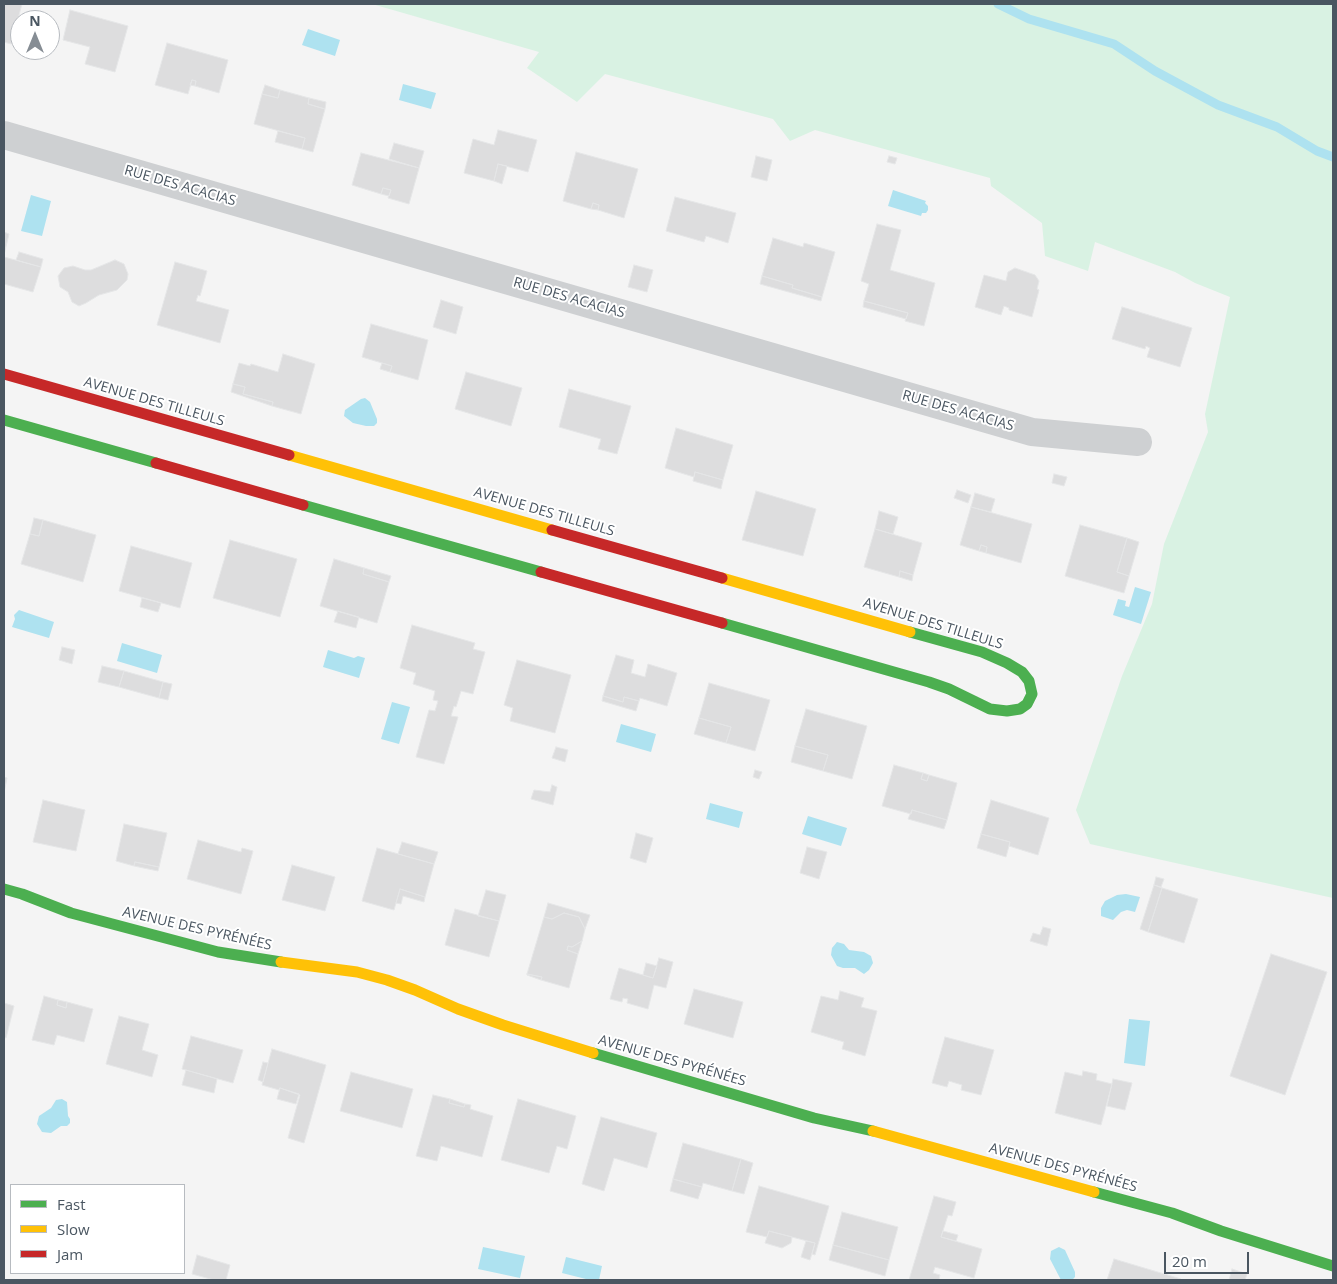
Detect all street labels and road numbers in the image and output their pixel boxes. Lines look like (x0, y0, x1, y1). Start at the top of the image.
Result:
street label: RUE DES ACACIAS (122, 162, 238, 210)
street label: RUE DES ACACIAS (511, 274, 627, 322)
street label: AVENUE DES TILLEULS (82, 374, 226, 430)
street label: RUE DES ACACIAS (900, 387, 1016, 435)
street label: AVENUE DES TILLEULS (472, 484, 616, 540)
street label: AVENUE DES TILLEULS (861, 595, 1005, 653)
street label: AVENUE DES PYRÉNÉES (121, 904, 273, 954)
street label: AVENUE DES PYRÉNÉES (596, 1032, 748, 1090)
street label: AVENUE DES PYRÉNÉES (987, 1140, 1139, 1196)

